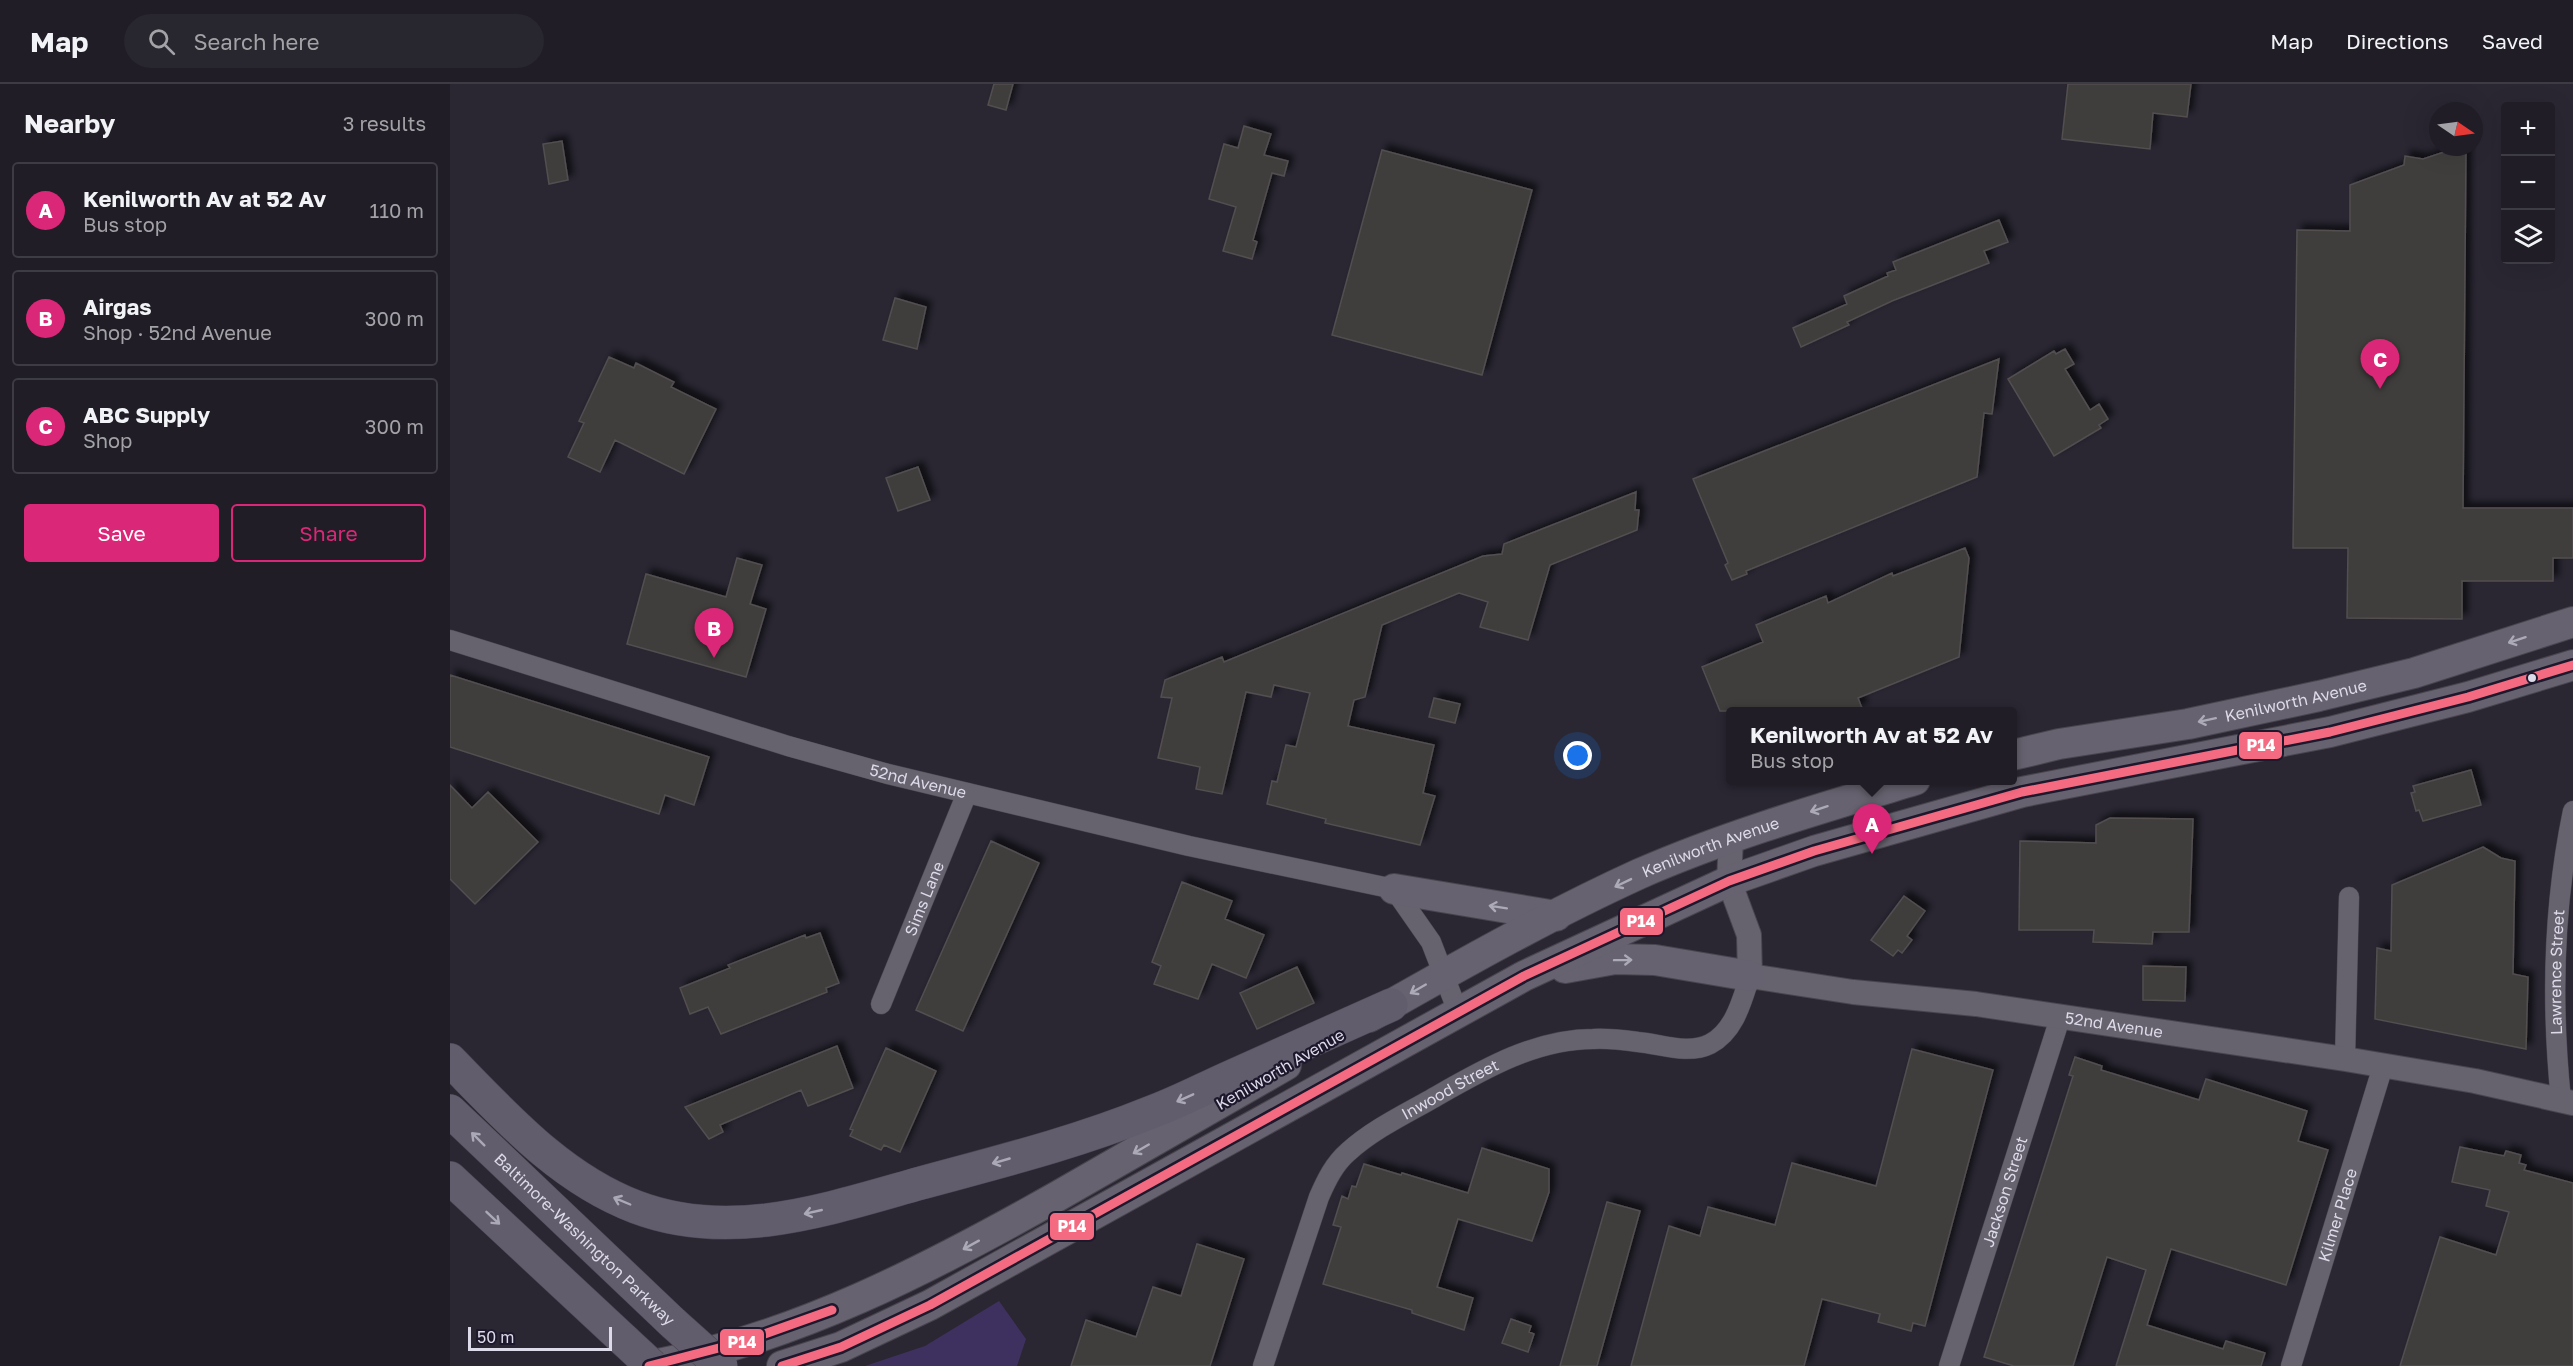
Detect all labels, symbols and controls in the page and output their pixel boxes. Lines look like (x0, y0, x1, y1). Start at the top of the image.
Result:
search box (124, 14, 544, 68)
text: Map (30, 25, 88, 58)
icon: search (145, 25, 178, 58)
text: Search here (193, 28, 319, 55)
text: Map (2270, 28, 2313, 54)
text: Directions (2346, 28, 2449, 54)
text: Saved (2482, 28, 2543, 54)
north arrow (2429, 102, 2483, 156)
map controls (2501, 102, 2555, 264)
button: + (2501, 102, 2555, 156)
text: Nearby (24, 108, 115, 139)
text: 3 results (343, 111, 426, 135)
button: − (2501, 156, 2555, 210)
text: Kenilworth Av at 52 Av (83, 185, 326, 212)
text: A (38, 198, 53, 222)
text: 110 m (370, 198, 424, 222)
button: layers (2501, 210, 2555, 264)
text: Bus stop (83, 212, 167, 236)
text: Airgas (83, 293, 152, 320)
text: B (38, 306, 53, 330)
text: 300 m (365, 306, 424, 330)
text: Shop · 52nd Avenue (83, 320, 272, 344)
pin: C (2360, 340, 2400, 389)
text: ABC Supply (83, 401, 210, 428)
text: C (38, 414, 53, 438)
text: 300 m (365, 414, 424, 438)
text: Shop (83, 428, 132, 452)
button: Save (24, 504, 219, 562)
button: Share (231, 504, 426, 562)
pin: B (694, 608, 734, 658)
one-way arrow (2508, 635, 2527, 646)
unlabelled marker (2526, 672, 2538, 684)
street label: Kenilworth Avenue (2223, 675, 2369, 726)
popup (1726, 707, 2017, 785)
one-way arrow (2197, 714, 2216, 726)
text: Kenilworth Av at 52 Av (1750, 721, 1993, 748)
line badge: P14 (2238, 731, 2283, 760)
text: P14 (2247, 735, 2275, 755)
your location (1563, 741, 1592, 770)
text: Bus stop (1750, 748, 1834, 772)
street label: 52nd Avenue (868, 759, 968, 802)
one-way arrow (1810, 804, 1829, 815)
pin: A (1852, 804, 1892, 854)
street label: Kenilworth Avenue (1639, 812, 1781, 882)
street label: Sims Lane (900, 858, 948, 939)
one-way arrow (1614, 877, 1632, 889)
one-way arrow (1489, 901, 1509, 912)
line badge: P14 (1619, 907, 1664, 936)
street label: Lawrence Street (2545, 909, 2569, 1035)
text: P14 (1627, 911, 1655, 931)
one-way arrow (1612, 954, 1632, 966)
one-way arrow (1410, 984, 1427, 996)
street label: 52nd Avenue (2064, 1007, 2164, 1042)
street label: Kenilworth Avenue (1212, 1024, 1348, 1114)
street label: Inwood Street (1398, 1054, 1502, 1124)
one-way arrow (1176, 1092, 1194, 1104)
one-way arrow (471, 1132, 486, 1146)
street label: Jackson Street (1978, 1134, 2032, 1250)
one-way arrow (1132, 1144, 1149, 1156)
street label: Baltimore-Washington Parkway (490, 1149, 679, 1330)
one-way arrow (992, 1156, 1011, 1167)
street label: Kilmer Place (2314, 1166, 2361, 1264)
one-way arrow (613, 1194, 631, 1206)
one-way arrow (803, 1207, 822, 1219)
one-way arrow (485, 1211, 500, 1225)
line badge: P14 (1049, 1212, 1095, 1241)
text: P14 (1058, 1216, 1086, 1236)
one-way arrow (963, 1239, 980, 1251)
scale bar (468, 1324, 612, 1352)
text: 50 m (477, 1327, 514, 1347)
line badge: P14 (719, 1328, 765, 1356)
text: P14 (728, 1332, 756, 1352)

